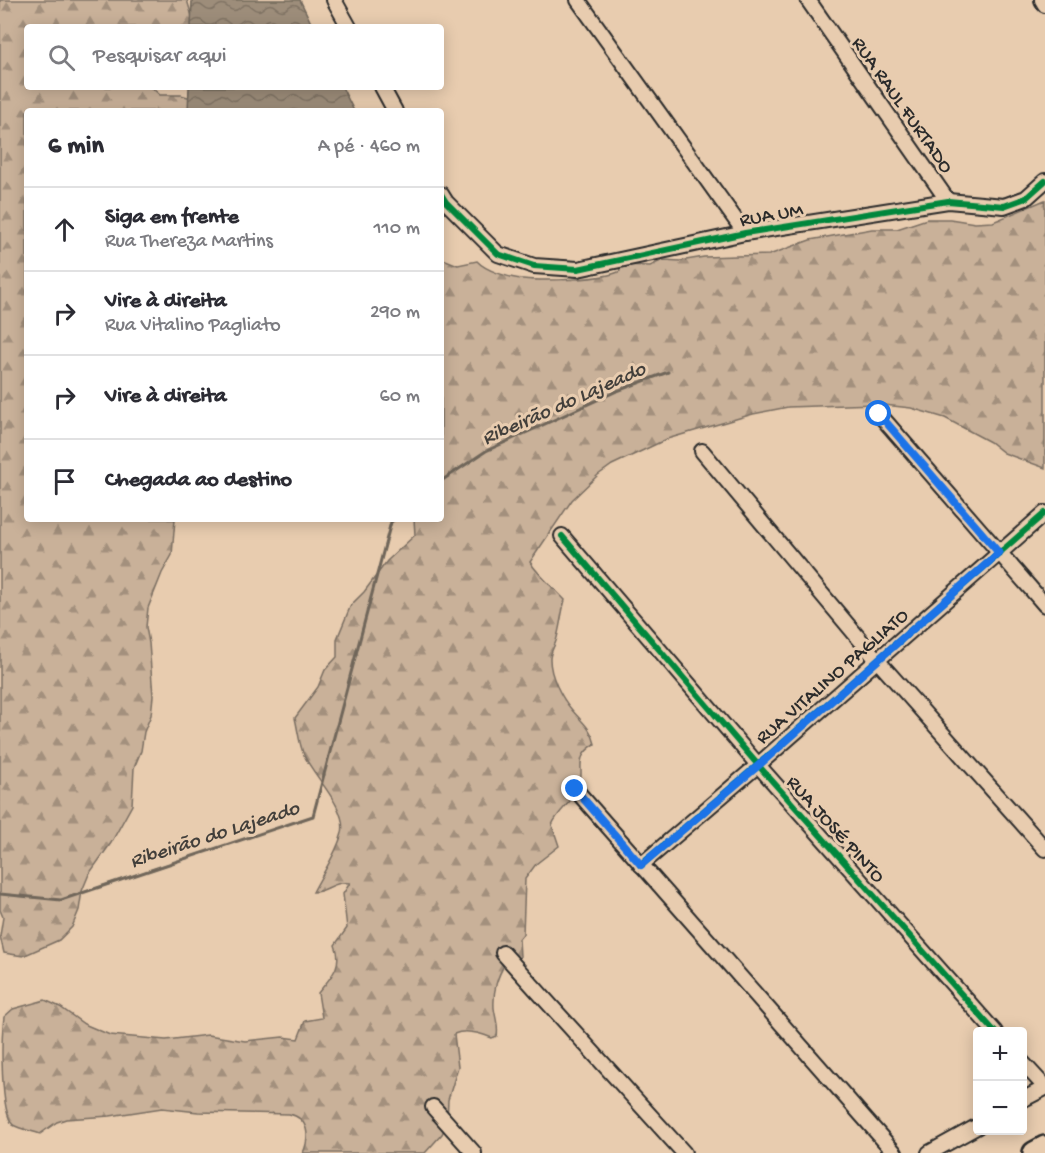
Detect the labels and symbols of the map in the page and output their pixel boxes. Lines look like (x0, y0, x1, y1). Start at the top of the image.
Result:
street label: RUA RAUL FURTADO (845, 33, 957, 179)
street label: RUA UM (738, 200, 805, 233)
water label: Ribeirão do Lajeado (479, 357, 651, 452)
route start (865, 400, 891, 426)
street label: RUA VITALINO PAGLIATO (752, 605, 914, 750)
street label: RUA JOSÉ PINTO (780, 771, 889, 889)
route end (561, 775, 587, 801)
water label: Ribeirão do Lajeado (127, 797, 304, 875)

